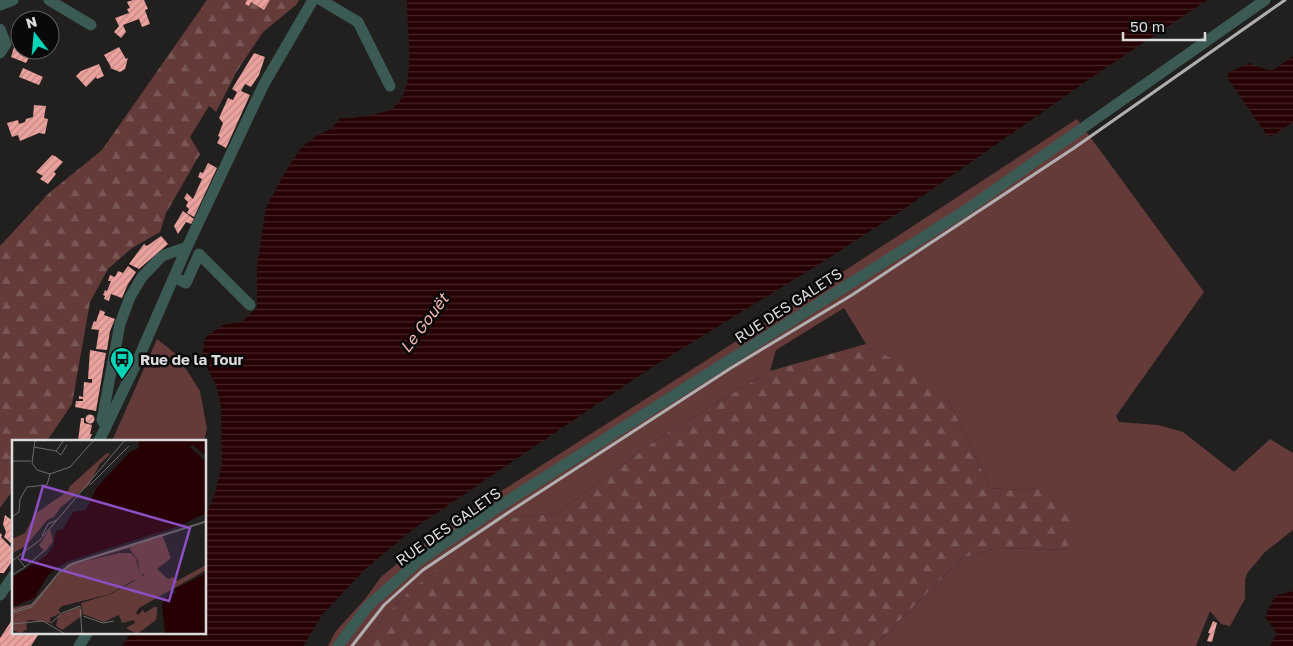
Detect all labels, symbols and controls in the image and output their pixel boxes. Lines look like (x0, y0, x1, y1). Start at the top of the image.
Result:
north arrow (10, 10, 60, 60)
scale bar (1123, 10, 1206, 42)
text: N (24, 12, 39, 32)
text: 50 m (1130, 17, 1165, 35)
street label: RUE DES GALETS (731, 264, 845, 346)
water label: Le Gouët (395, 288, 454, 356)
bus stop icon: Rue de la Tour (109, 346, 135, 380)
place label: Rue de la Tour (140, 350, 243, 368)
inset map (12, 440, 206, 634)
street label: RUE DES GALETS (392, 483, 504, 569)

